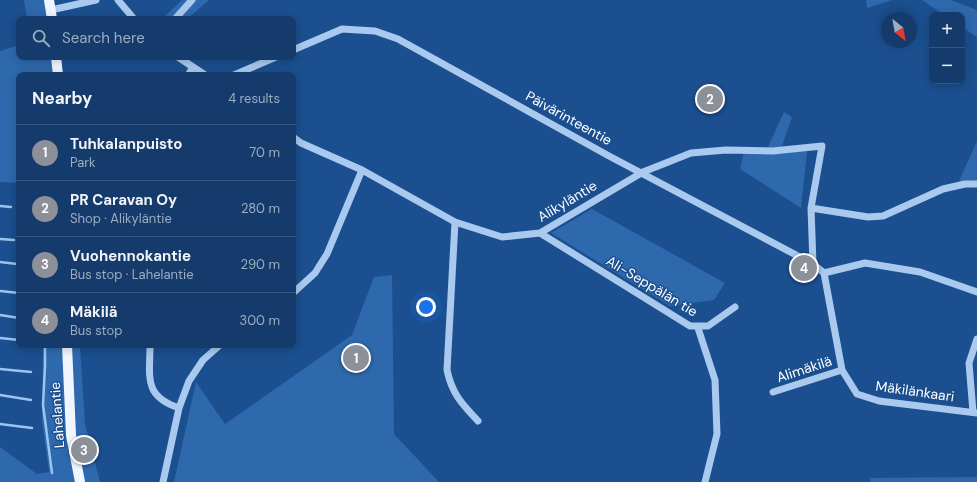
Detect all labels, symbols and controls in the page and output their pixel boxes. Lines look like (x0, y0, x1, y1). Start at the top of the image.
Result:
north arrow (881, 12, 917, 48)
map controls (929, 12, 965, 84)
button: + (929, 12, 965, 48)
search box (16, 16, 296, 60)
icon: search (30, 27, 52, 49)
text: Search here (62, 28, 145, 48)
button: − (929, 48, 965, 84)
pin: 2 (697, 84, 723, 114)
text: Nearby (32, 87, 92, 109)
street label: Päivärinteentie (523, 87, 615, 149)
text: 4 results (228, 90, 280, 107)
text: Tuhkalanpuisto (70, 134, 182, 154)
text: 1 (43, 144, 47, 161)
text: 70 m (249, 144, 280, 161)
text: Park (70, 154, 96, 171)
street label: Alikyläntie (534, 176, 600, 226)
text: PR Caravan Oy (70, 190, 177, 210)
text: 2 (41, 200, 49, 217)
text: 280 m (241, 200, 280, 217)
text: Shop · Alikyläntie (70, 210, 172, 227)
text: Vuohennokantie (70, 246, 191, 266)
street label: Ali-Seppälän tie (603, 252, 701, 320)
pin: 4 (791, 253, 817, 283)
text: 3 (41, 256, 49, 273)
text: 290 m (241, 256, 280, 273)
text: Bus stop · Lahelantie (70, 266, 194, 283)
your location (416, 297, 436, 317)
text: Mäkilä (70, 302, 118, 322)
text: 4 (41, 312, 49, 329)
text: 300 m (239, 312, 280, 329)
text: Bus stop (70, 322, 122, 339)
pin: 1 (343, 343, 369, 373)
street label: Alimäkilä (774, 352, 834, 386)
street label: Mäkilänkaari (874, 377, 956, 405)
street label: Lahelantie (46, 381, 68, 449)
pin: 3 (71, 435, 97, 465)

